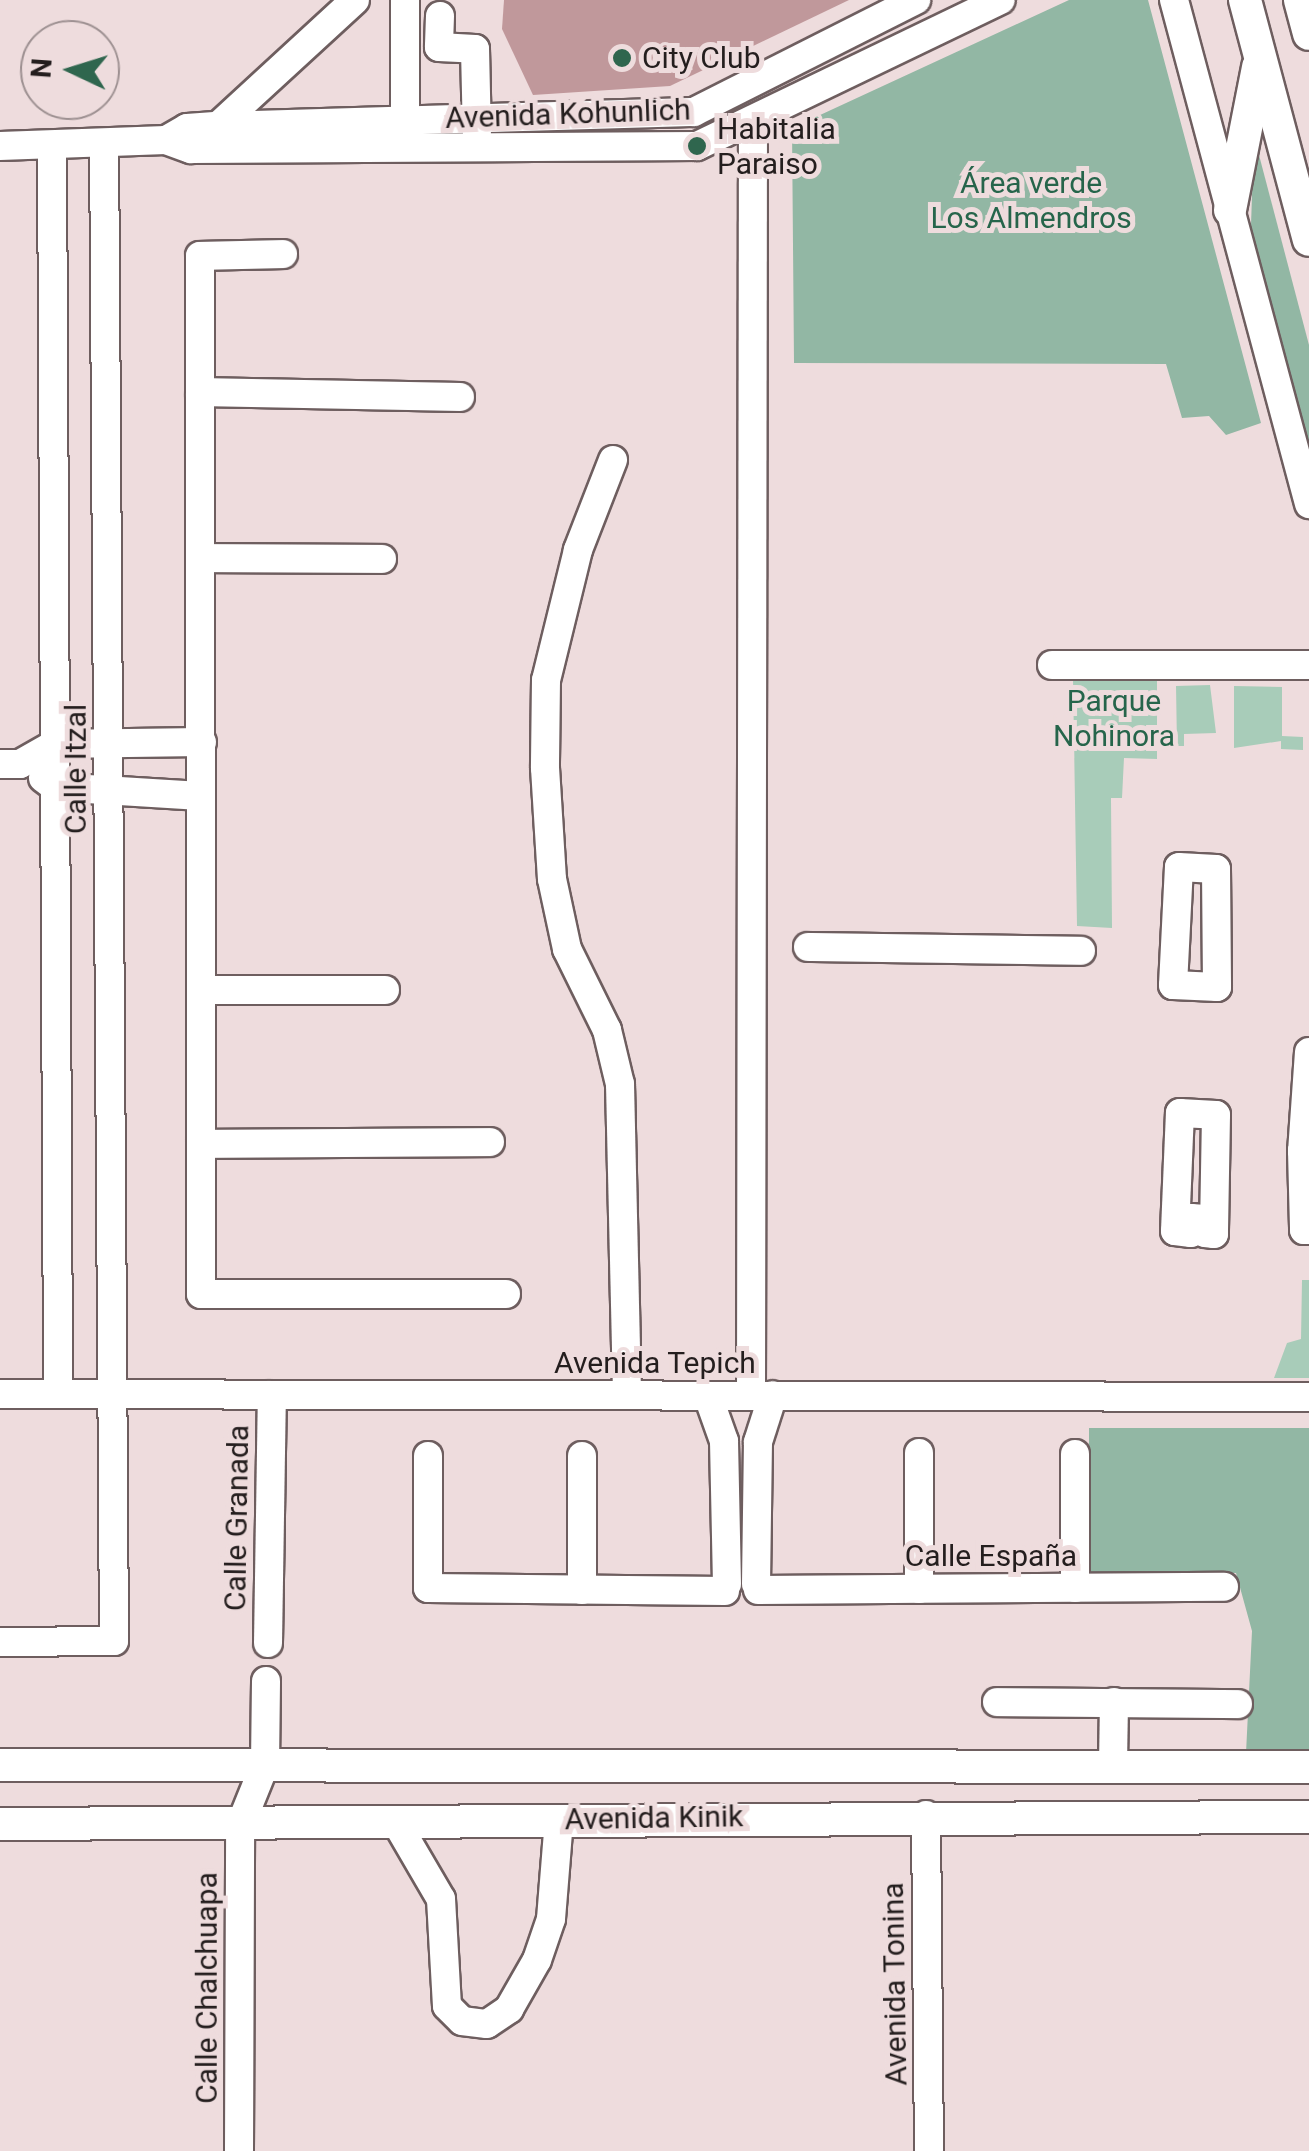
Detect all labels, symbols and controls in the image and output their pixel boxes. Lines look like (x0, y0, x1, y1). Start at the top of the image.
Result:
north arrow (20, 20, 120, 120)
place label: City Club (642, 40, 760, 76)
marker: City Club (611, 47, 633, 69)
text: N (24, 57, 59, 79)
street label: Avenida Kohunlich (445, 92, 691, 136)
place label: Habitalia Paraiso (717, 111, 836, 182)
marker: Habitalia Paraiso (686, 135, 708, 157)
park label: Área verde Los Almendros (930, 165, 1132, 236)
park label: Parque Nohinora (1053, 683, 1175, 754)
street label: Calle Itzal (58, 704, 94, 834)
street label: Avenida Tepich (554, 1345, 756, 1381)
street label: Calle Granada (217, 1425, 257, 1611)
street label: Calle España (905, 1538, 1077, 1574)
street label: Avenida Kinik (564, 1798, 744, 1838)
street label: Calle Chalchuapa (189, 1872, 225, 2104)
street label: Avenida Tonina (875, 1882, 915, 2086)

